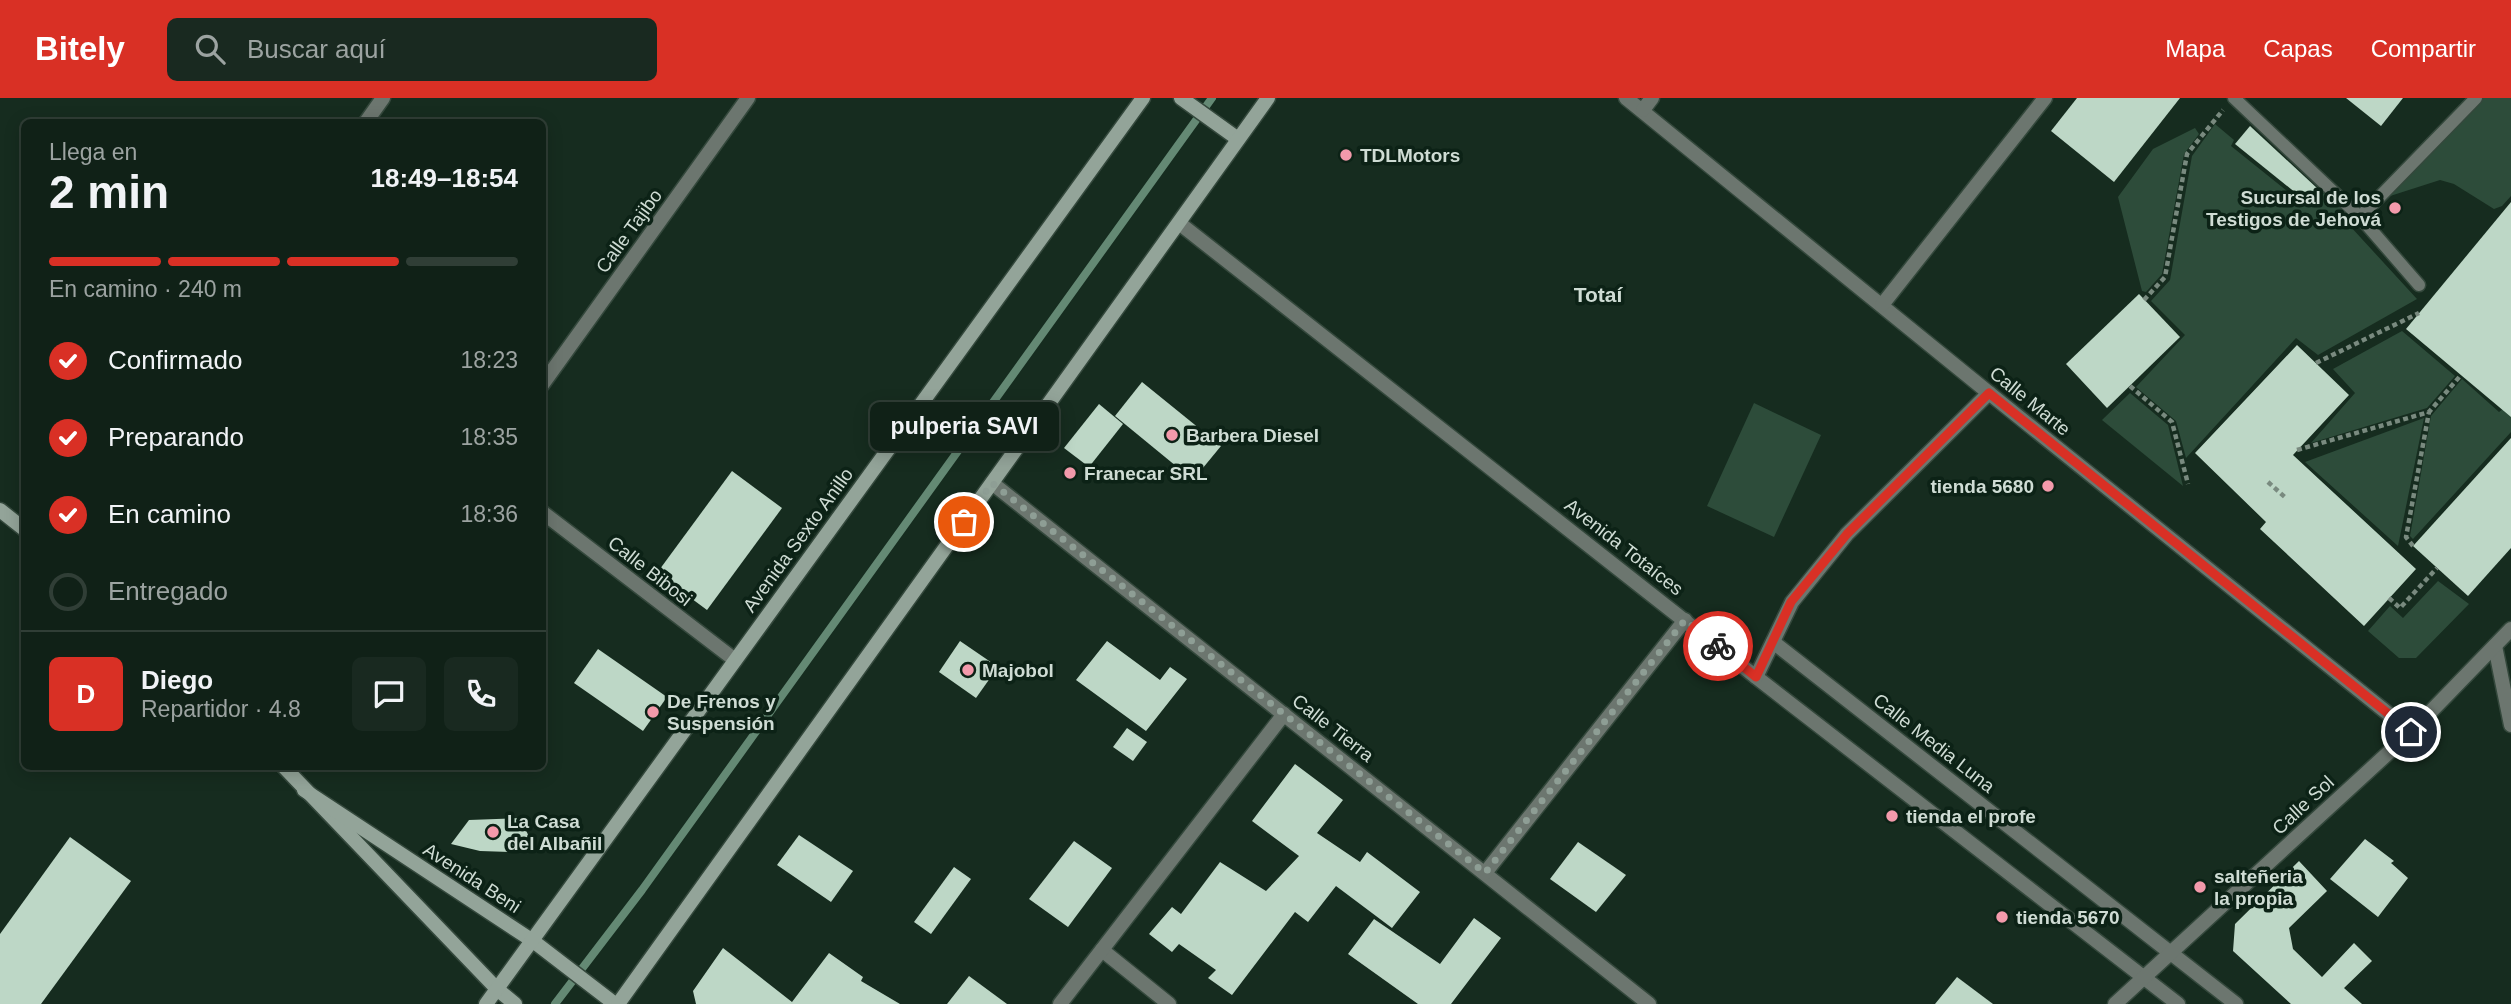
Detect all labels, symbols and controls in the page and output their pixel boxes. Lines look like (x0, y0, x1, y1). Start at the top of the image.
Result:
search box (167, 18, 657, 81)
text: Bitely (35, 30, 125, 67)
icon: search (191, 30, 229, 68)
text: Buscar aquí (247, 34, 386, 64)
text: Mapa (2165, 35, 2225, 62)
text: Capas (2263, 35, 2333, 62)
text: Compartir (2371, 35, 2476, 62)
text: Llega en (49, 139, 137, 165)
place label: TDLMotors (1360, 145, 1460, 166)
marker: TDLMotors (1338, 147, 1354, 163)
text: 18:49–18:54 (371, 163, 518, 193)
text: 2 min (49, 166, 169, 218)
street label: Calle Tajibo (592, 185, 666, 277)
place label: Sucursal de los Testigos de Jehová (2206, 187, 2381, 230)
marker: Sucursal de los Testigos de Jehová (2387, 200, 2403, 216)
text: En camino · 240 m (49, 276, 242, 302)
district label: Totaí (1574, 283, 1623, 306)
icon: check (49, 342, 87, 380)
text: Confirmado (108, 345, 242, 375)
text: 18:23 (460, 347, 518, 373)
street label: Calle Marte (1986, 362, 2074, 440)
callout: pulperia SAVI (870, 403, 1058, 452)
text: pulperia SAVI (891, 413, 1038, 439)
icon: check (49, 419, 87, 457)
text: Preparando (108, 422, 244, 452)
text: 18:35 (460, 424, 518, 450)
place label: Barbera Diesel (1186, 425, 1319, 446)
marker: Barbera Diesel (1164, 427, 1180, 443)
place label: Franecar SRL (1084, 463, 1208, 484)
street label: Avenida Sexto Anillo (739, 464, 857, 616)
marker: Franecar SRL (1062, 465, 1078, 481)
place label: tienda 5680 (1931, 476, 2034, 497)
marker: tienda 5680 (2040, 478, 2056, 494)
pin (934, 492, 994, 552)
street label: Avenida Totaíces (1561, 494, 1687, 600)
icon: check (49, 496, 87, 534)
text: En camino (108, 499, 231, 529)
text: 18:36 (460, 501, 518, 527)
icon: bag (945, 503, 983, 541)
street label: Calle Bibosi (604, 532, 696, 610)
text: Entregado (108, 576, 228, 606)
courier (1683, 611, 1753, 681)
icon: bike (1699, 627, 1737, 665)
button: chat (352, 657, 426, 731)
button: phone (444, 657, 518, 731)
place label: Majobol (982, 660, 1054, 681)
marker: Majobol (960, 662, 976, 678)
text: Diego (141, 665, 213, 695)
text: D (77, 679, 95, 709)
street label: Calle Media Luna (1869, 689, 1999, 797)
street label: Calle Tierra (1288, 690, 1378, 766)
place label: De Frenos y Suspensión (667, 691, 776, 734)
text: Repartidor · 4.8 (141, 696, 301, 722)
pin (2381, 702, 2441, 762)
marker: De Frenos y Suspensión (645, 704, 661, 720)
icon: home (2392, 713, 2430, 751)
street label: Calle Sol (2268, 771, 2338, 839)
place label: tienda el profe (1906, 806, 2036, 827)
marker: tienda el profe (1884, 808, 1900, 824)
place label: La Casa del Albañil (507, 811, 602, 854)
marker: La Casa del Albañil (485, 824, 501, 840)
street label: Avenida Beni (419, 839, 525, 917)
place label: salteñeria la propia (2214, 866, 2303, 909)
marker: salteñeria la propia (2192, 879, 2208, 895)
place label: tienda 5670 (2016, 907, 2120, 928)
marker: tienda 5670 (1994, 909, 2010, 925)

